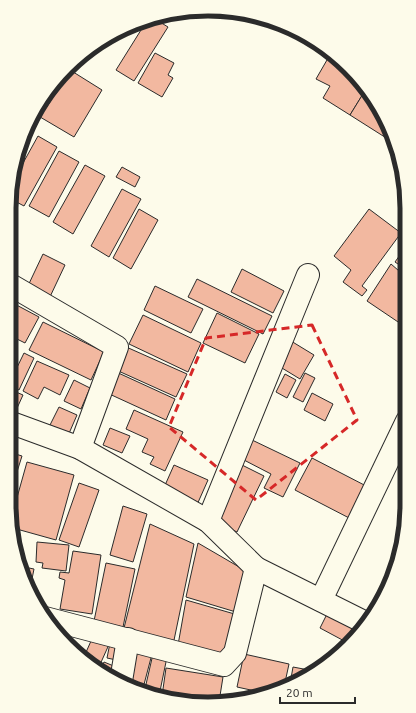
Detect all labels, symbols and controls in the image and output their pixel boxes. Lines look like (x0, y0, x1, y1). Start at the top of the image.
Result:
scale bar (280, 679, 355, 705)
text: 20 m (286, 686, 313, 699)

